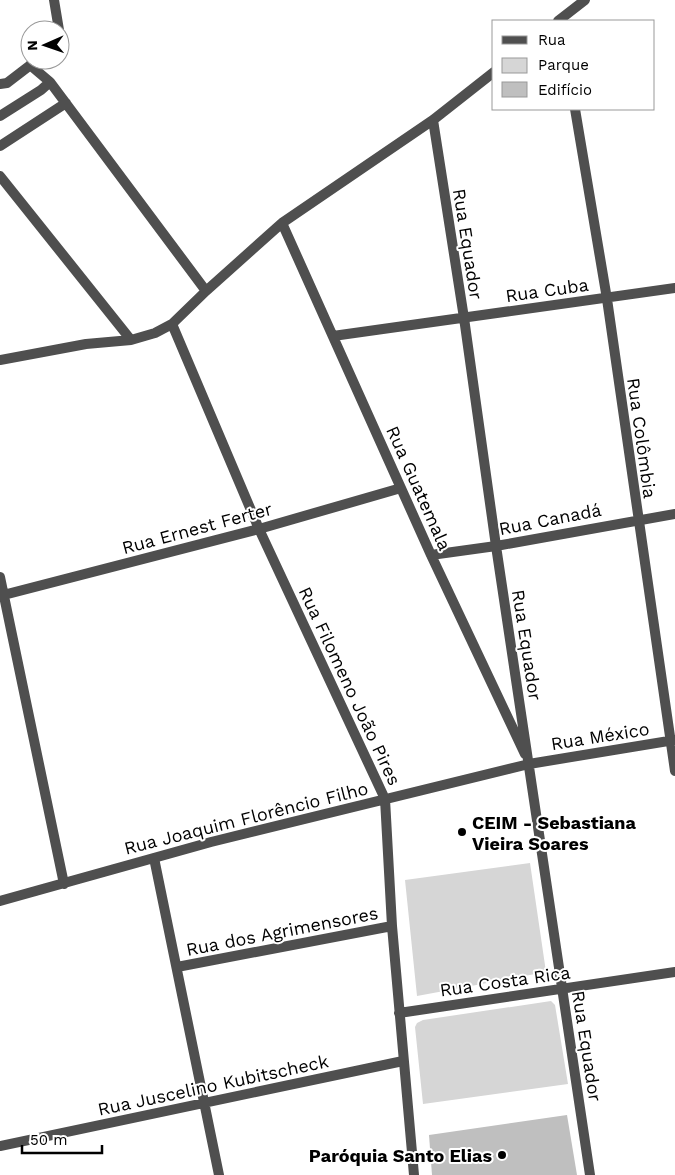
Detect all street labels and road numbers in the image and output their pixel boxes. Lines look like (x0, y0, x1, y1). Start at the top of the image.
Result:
street label: Rua Equador (449, 187, 487, 301)
street label: Rua Cuba (504, 274, 590, 306)
street label: Rua Colômbia (623, 376, 661, 500)
street label: Rua Guatemala (382, 423, 456, 553)
street label: Rua Ernest Ferter (120, 498, 274, 558)
street label: Rua Canadá (497, 499, 603, 539)
street label: Rua Filomeno João Pires (295, 583, 405, 789)
street label: Rua Equador (508, 588, 546, 702)
street label: Rua México (549, 718, 651, 754)
street label: Rua Joaquim Florêncio Filho (122, 777, 370, 859)
street label: Rua dos Agrimensores (184, 902, 380, 960)
street label: Rua Costa Rica (438, 961, 572, 1001)
street label: Rua Equador (568, 989, 606, 1103)
street label: Rua Juscelino Kubitscheck (96, 1050, 330, 1120)

